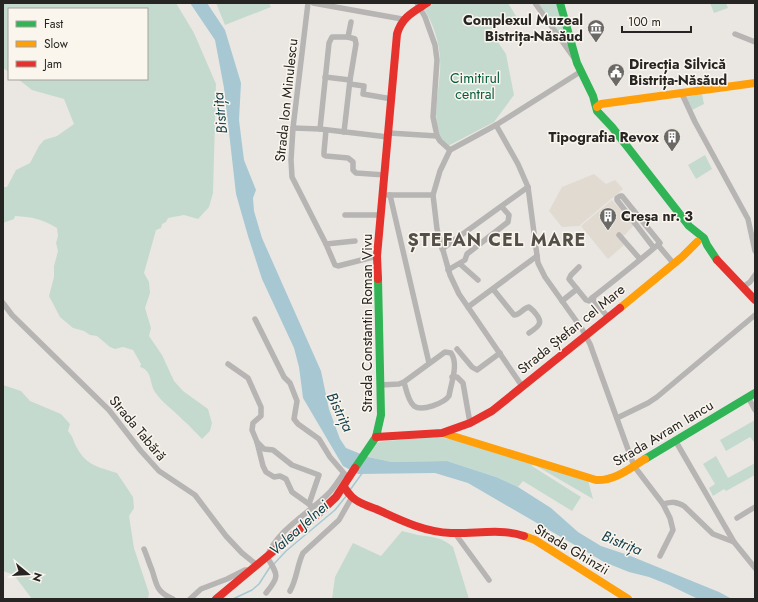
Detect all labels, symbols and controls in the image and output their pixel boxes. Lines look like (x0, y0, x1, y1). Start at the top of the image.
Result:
legend (8, 8, 148, 80)
scale bar (622, 8, 691, 34)
place label: Complexul Muzeal Bistrița-Năsăud (463, 10, 583, 47)
text: 100 m (628, 13, 661, 31)
text: Fast (44, 15, 63, 33)
museum icon: Complexul Muzeal Bistrița-Năsăud (586, 18, 606, 43)
text: Slow (44, 35, 69, 53)
street label: Strada Ion Minulescu (270, 37, 302, 163)
place label: Direcția Silvică Bistrița-Năsăud (629, 54, 727, 91)
text: Jam (42, 55, 62, 73)
public building icon: Direcția Silvică Bistrița-Năsăud (606, 62, 626, 87)
park label: Cimitirul central (450, 68, 500, 104)
water label: Bistrița (207, 90, 233, 135)
place label: Tipografia Revox (549, 127, 660, 147)
building icon: Tipografia Revox (662, 127, 682, 152)
building icon: Creșa nr. 3 (598, 206, 618, 231)
place label: Creșa nr. 3 (621, 206, 693, 226)
district label: ȘTEFAN CEL MARE (408, 227, 586, 253)
street label: Strada Constantin Roman Vivu (357, 234, 377, 412)
street label: Strada Ștefan cel Mare (513, 279, 630, 379)
water label: Bistrița (321, 388, 359, 436)
street label: Strada Tabără (105, 391, 171, 465)
street label: Strada Avram Iancu (609, 395, 717, 471)
water label: Valea Jelnei (264, 495, 334, 561)
street label: Strada Ghinzii (531, 519, 613, 579)
water label: Bistrița (598, 525, 646, 561)
north arrow (8, 554, 48, 594)
text: N (29, 570, 46, 584)

